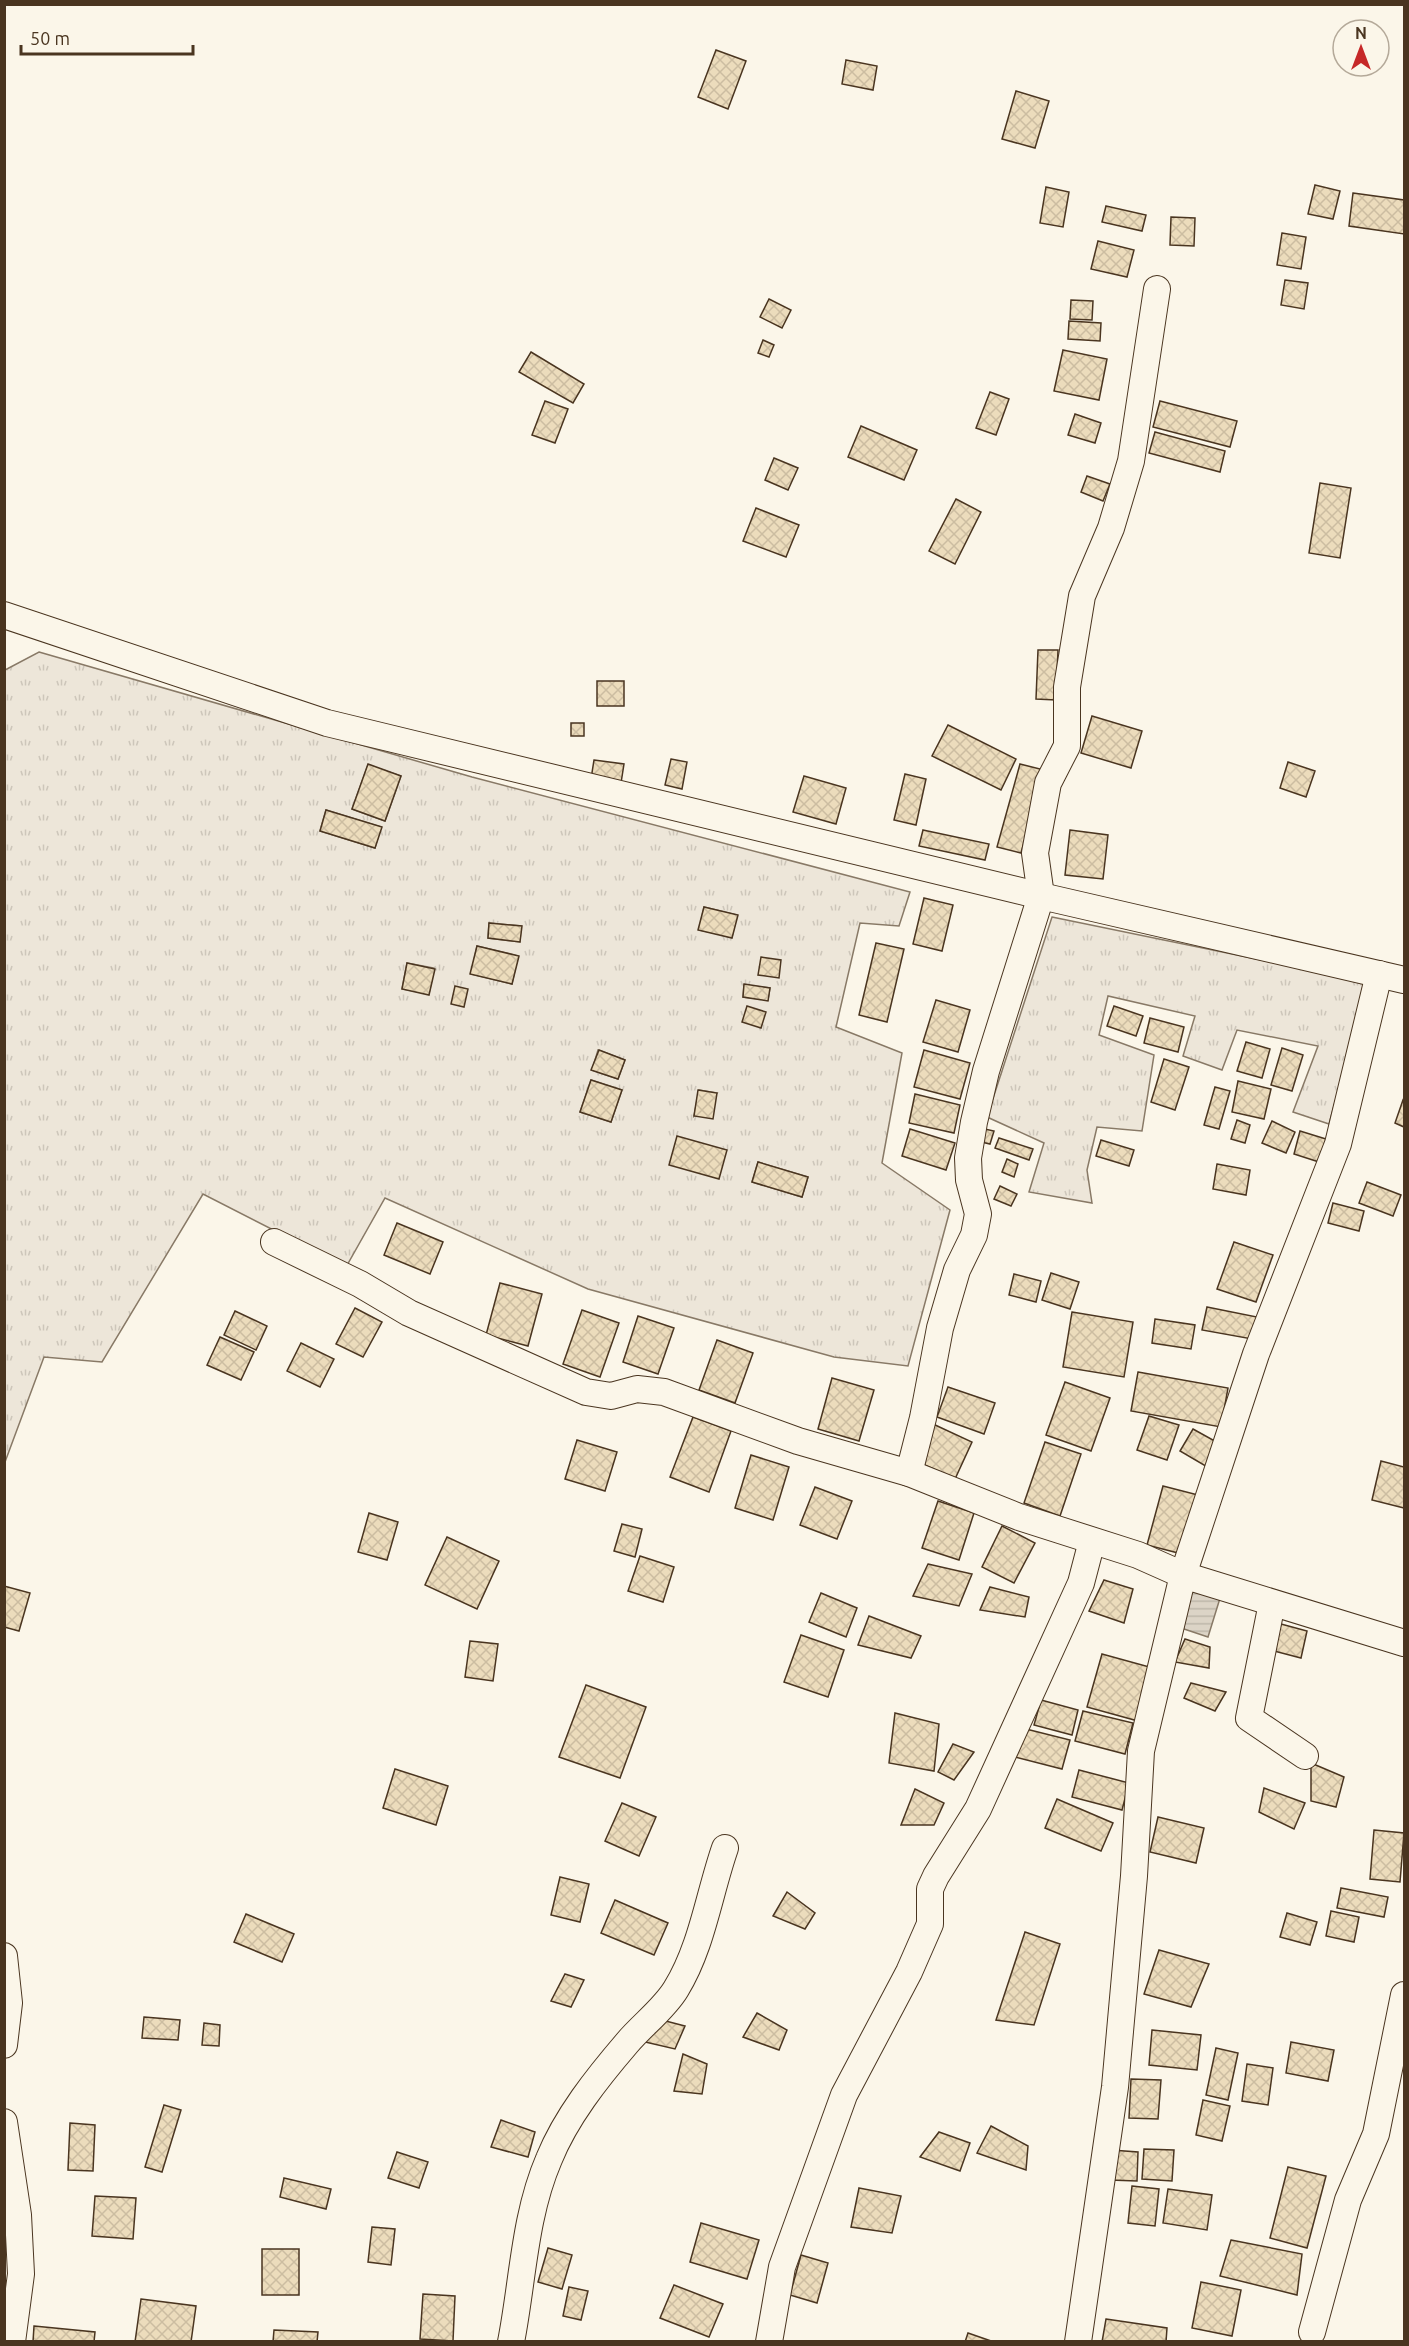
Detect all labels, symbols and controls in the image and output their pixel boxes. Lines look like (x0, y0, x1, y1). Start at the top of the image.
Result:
scale bar (21, 18, 194, 56)
north arrow (1331, 18, 1391, 78)
text: N (1355, 24, 1367, 42)
text: 50 m (30, 28, 70, 48)

